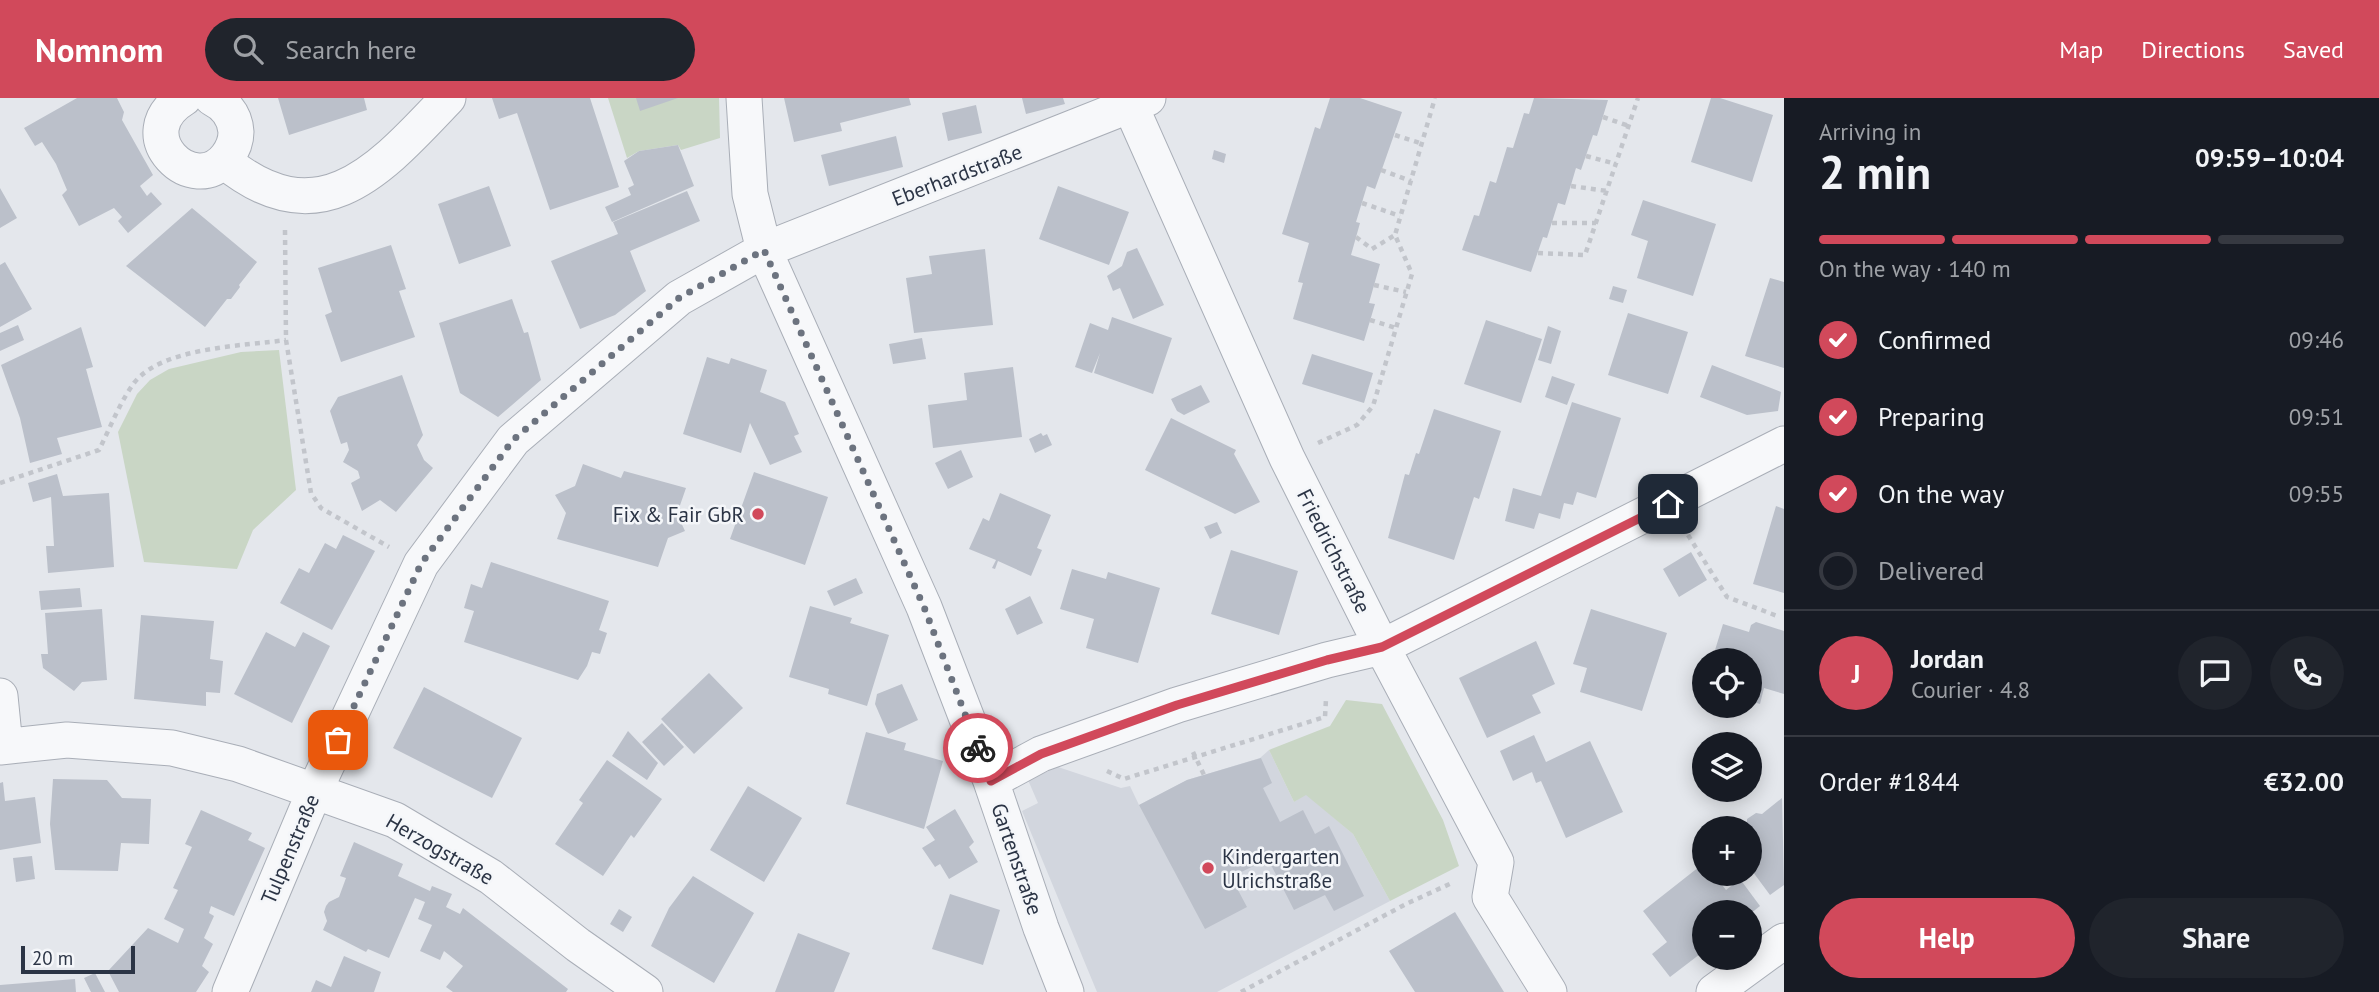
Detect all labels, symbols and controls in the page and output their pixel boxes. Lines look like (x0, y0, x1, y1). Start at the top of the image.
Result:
search box (205, 18, 695, 81)
text: Nomnom (35, 28, 163, 71)
icon: search (229, 30, 267, 68)
text: Search here (285, 33, 416, 66)
text: Map (2059, 34, 2103, 65)
text: Directions (2141, 34, 2245, 65)
text: Saved (2283, 34, 2344, 65)
text: Arriving in (1819, 117, 1921, 146)
street label: Eberhardstraße (888, 138, 1026, 212)
text: 09:59–10:04 (2195, 141, 2344, 174)
text: 2 min (1819, 142, 1931, 202)
text: On the way · 140 m (1819, 254, 2011, 283)
icon: check (1819, 321, 1857, 359)
text: Confirmed (1878, 323, 1991, 356)
text: 09:46 (2289, 325, 2344, 354)
icon: check (1819, 398, 1857, 436)
text: Preparing (1878, 400, 1985, 433)
text: 09:51 (2289, 402, 2344, 431)
pin (1638, 474, 1698, 534)
icon: check (1819, 475, 1857, 513)
text: On the way (1878, 477, 2004, 510)
text: 09:55 (2289, 479, 2344, 508)
street label: Friedrichstraße (1291, 484, 1377, 618)
icon: home (1649, 485, 1687, 523)
place label: Fix & Fair GbR (613, 501, 744, 528)
marker: Fix & Fair GbR (750, 506, 766, 522)
text: Delivered (1878, 554, 1984, 587)
button: chat (2178, 636, 2252, 710)
button: phone (2270, 636, 2344, 710)
text: Jordan (1911, 642, 1984, 675)
map controls (1692, 648, 1762, 970)
button: locate (1692, 648, 1762, 718)
text: J (1852, 657, 1860, 690)
text: Courier · 4.8 (1911, 675, 2030, 704)
pin (308, 710, 368, 770)
courier (943, 713, 1013, 783)
icon: bag (319, 721, 357, 759)
icon: bike (959, 729, 997, 767)
button: layers (1692, 732, 1762, 802)
text: Order #1844 (1819, 765, 1959, 798)
text: €32.00 (2264, 765, 2344, 798)
street label: Tulpenstraße (255, 790, 325, 908)
street label: Gartenstraße (985, 799, 1049, 919)
street label: Herzogstraße (381, 807, 499, 891)
button: + (1692, 816, 1762, 886)
place label: Kindergarten Ulrichstraße (1222, 843, 1340, 894)
marker: Kindergarten Ulrichstraße (1200, 860, 1216, 876)
button: Help (1819, 898, 2075, 978)
button: Share (2089, 898, 2344, 978)
button: − (1692, 900, 1762, 970)
scale bar (21, 943, 135, 975)
text: 20 m (32, 946, 73, 970)

